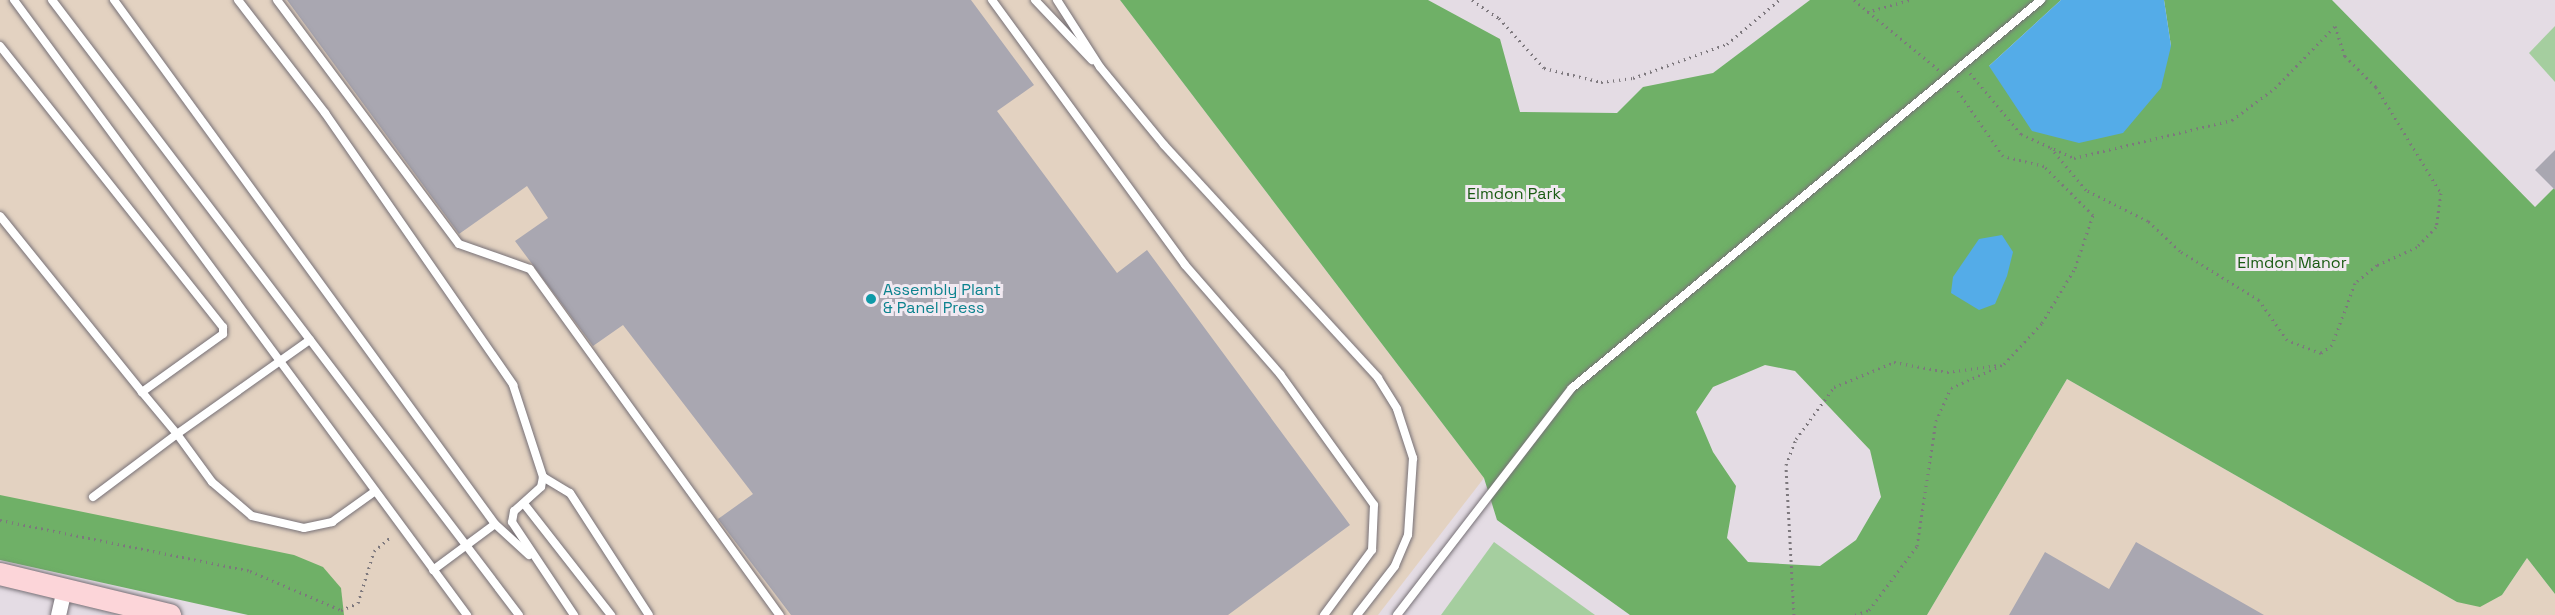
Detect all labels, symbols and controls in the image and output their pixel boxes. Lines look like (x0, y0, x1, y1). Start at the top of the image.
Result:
park label: Elmdon Park (1467, 184, 1561, 204)
park label: Elmdon Manor (2237, 253, 2347, 273)
place label: Assembly Plant & Panel Press (883, 280, 1001, 318)
marker: Assembly Plant & Panel Press (864, 292, 878, 306)

